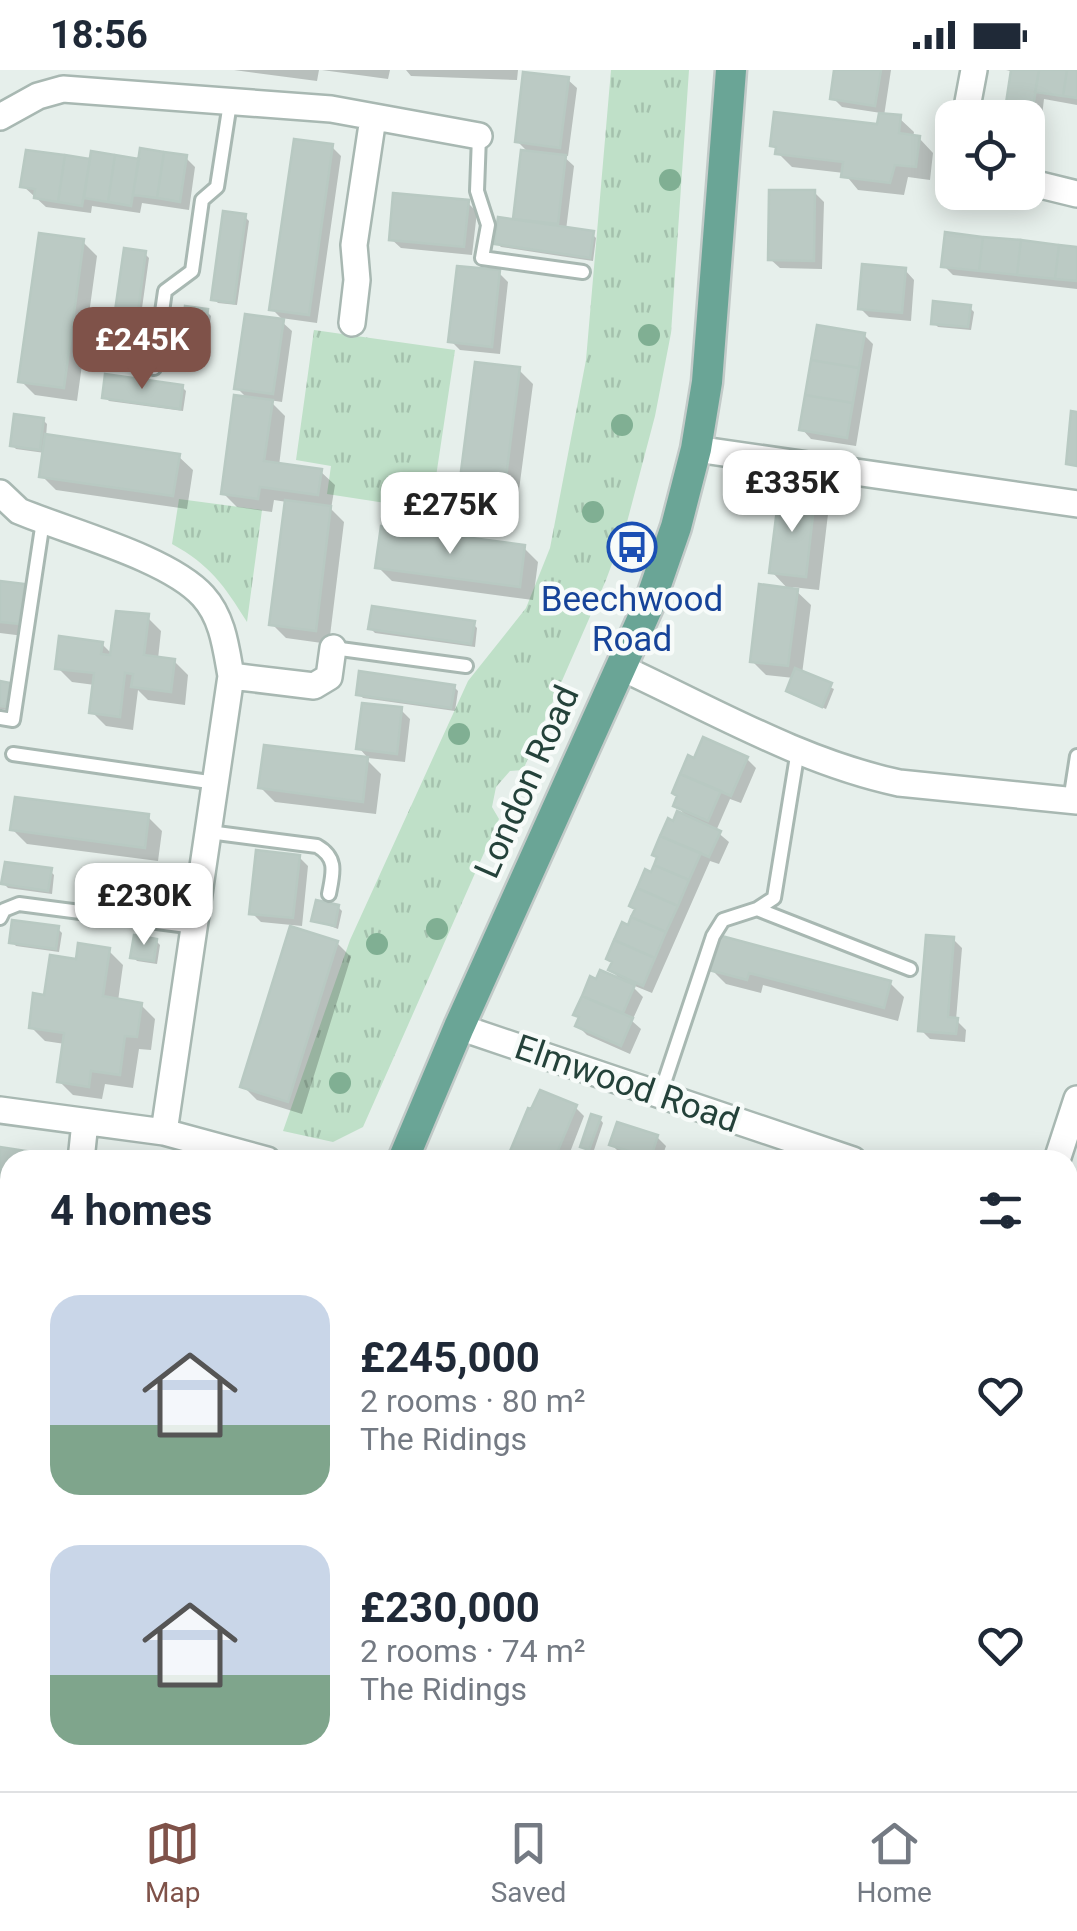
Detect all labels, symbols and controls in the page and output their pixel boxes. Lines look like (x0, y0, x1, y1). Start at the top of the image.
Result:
text: 18:56 (50, 13, 148, 57)
map controls (935, 100, 1045, 210)
button: locate (935, 100, 1045, 210)
pin: £245K (72, 307, 212, 392)
text: £245K (95, 320, 189, 358)
pin: £335K (722, 450, 862, 535)
text: £335K (745, 463, 839, 501)
pin: £275K (380, 472, 520, 557)
text: £275K (403, 485, 497, 523)
bus stop icon: Beechwood Road (606, 521, 658, 573)
place label: Beechwood Road (541, 579, 723, 660)
street label: London Road (466, 679, 588, 885)
pin: £230K (74, 863, 214, 948)
text: £230K (97, 876, 191, 914)
street label: Elmwood Road (510, 1027, 744, 1141)
icon: filters (973, 1183, 1028, 1238)
text: 4 homes (50, 1186, 212, 1235)
text: £245,000 (360, 1333, 540, 1382)
icon: home (130, 1335, 250, 1455)
icon: heart (973, 1368, 1028, 1423)
text: 2 rooms · 80 m² (360, 1382, 585, 1420)
text: The Ridings (360, 1420, 527, 1458)
text: £230,000 (360, 1583, 540, 1632)
icon: home (130, 1585, 250, 1705)
icon: heart (973, 1618, 1028, 1673)
text: 2 rooms · 74 m² (360, 1632, 585, 1670)
text: The Ridings (360, 1670, 527, 1708)
tab: Map (145, 1816, 200, 1909)
tab: Saved (491, 1816, 566, 1909)
tab: Home (857, 1816, 932, 1909)

